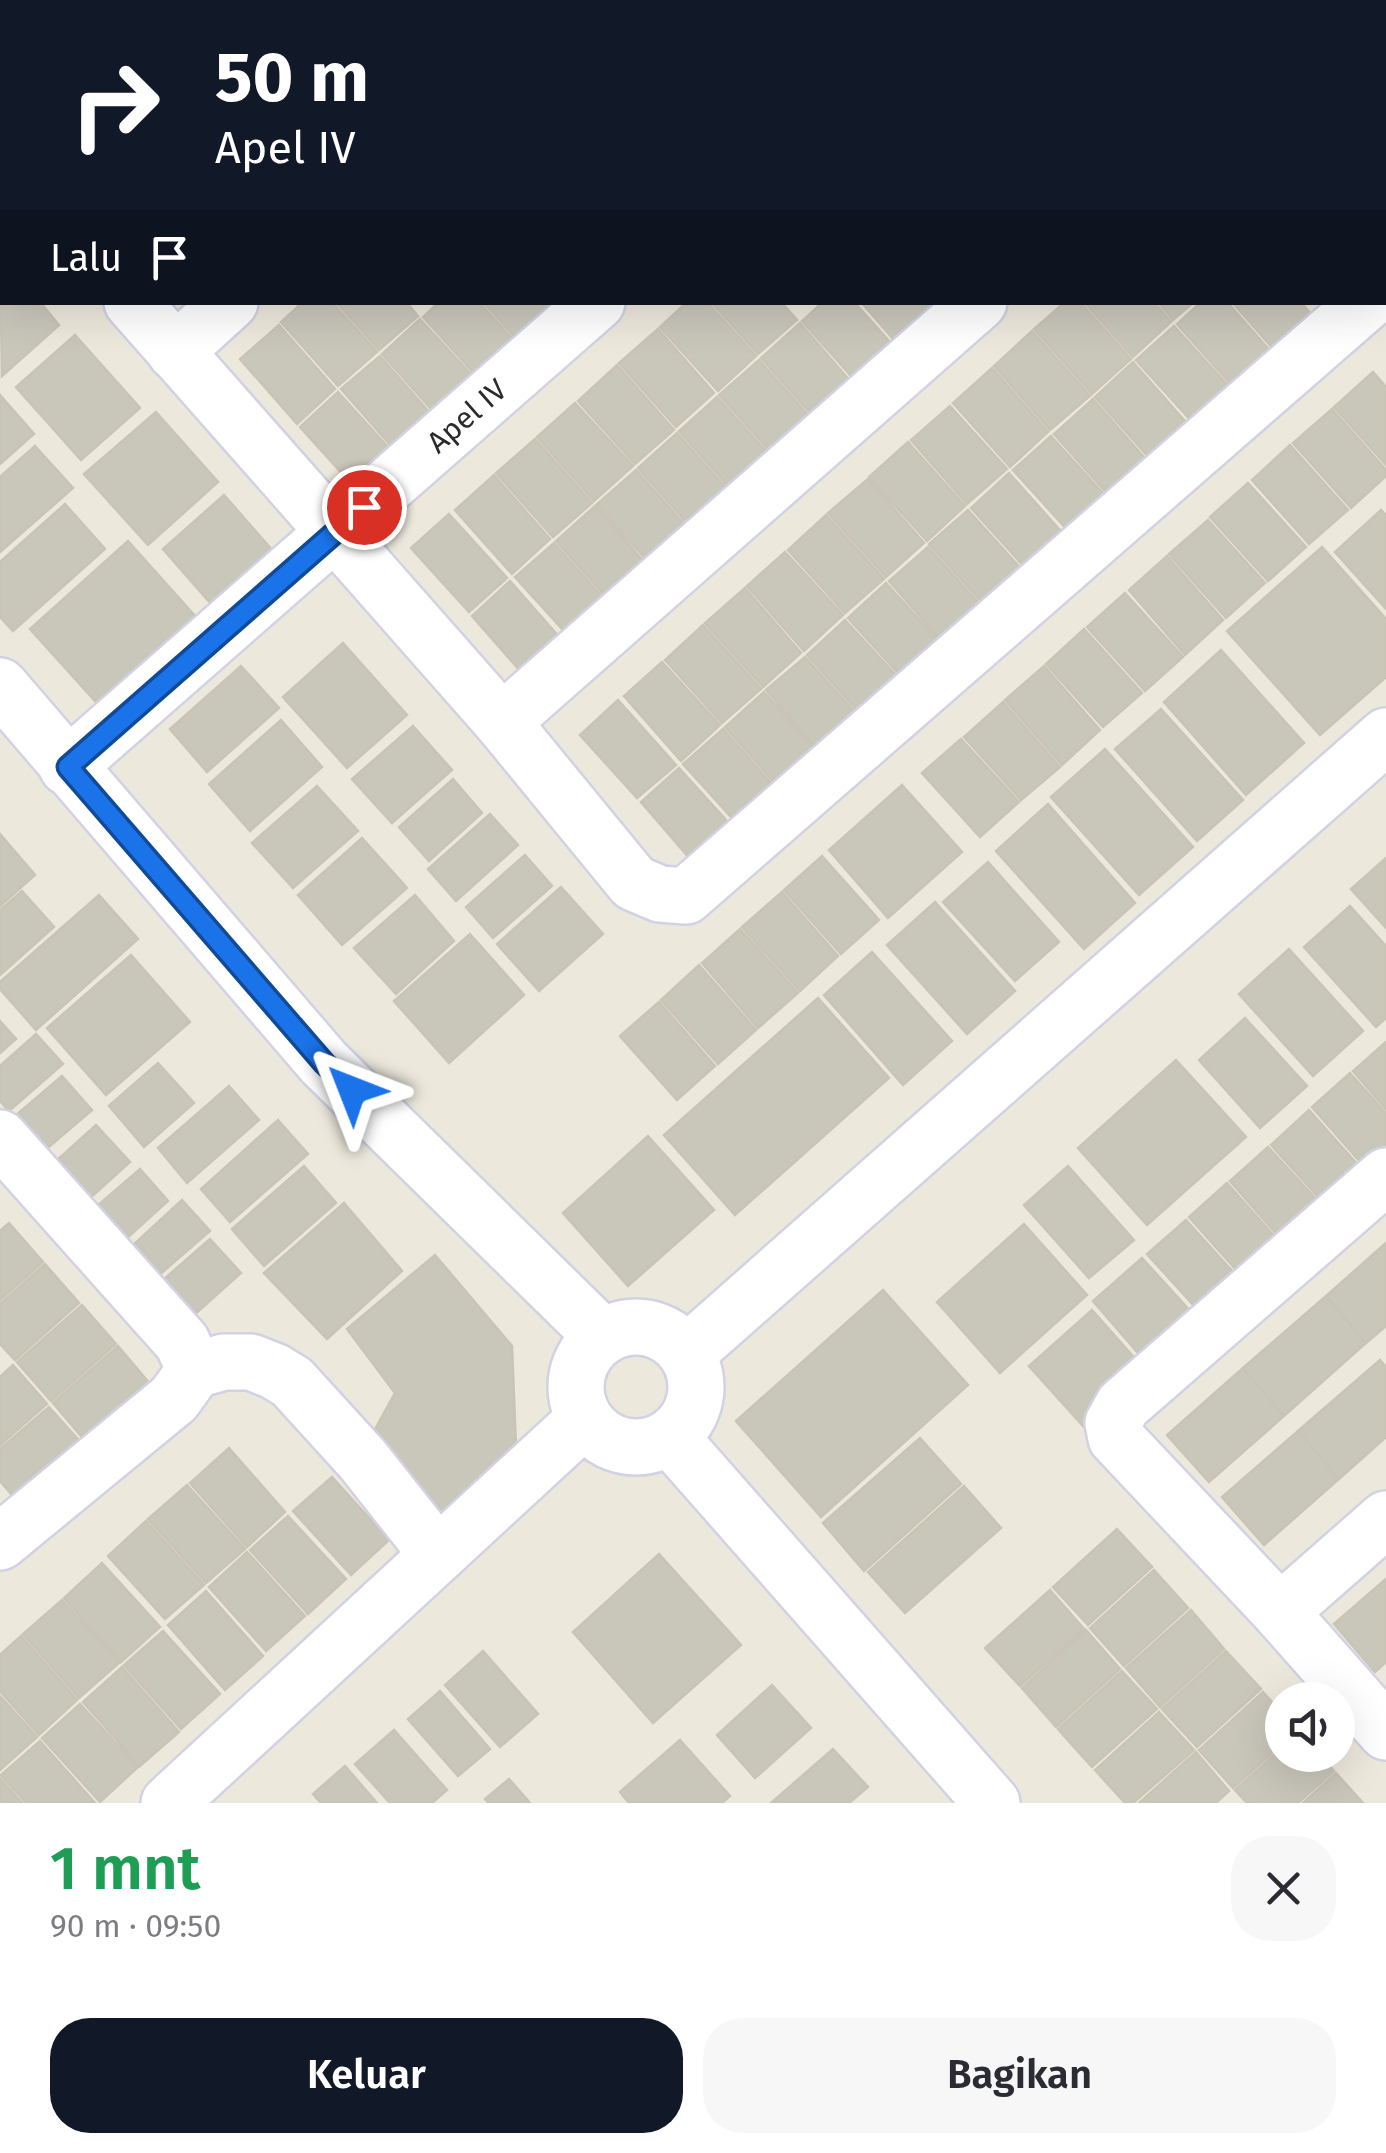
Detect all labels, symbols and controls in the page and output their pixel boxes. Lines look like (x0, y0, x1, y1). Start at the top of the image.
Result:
text: 50 m (215, 36, 369, 120)
icon: right (50, 40, 180, 170)
text: Apel IV (215, 121, 355, 175)
icon: arrive (142, 230, 197, 285)
text: Lalu (50, 235, 122, 281)
street label: Apel IV (420, 372, 514, 461)
pin (322, 465, 407, 550)
icon: arrive (337, 480, 392, 535)
position arrow (300, 1038, 404, 1142)
map controls (1265, 1682, 1355, 1772)
button: sound (1265, 1682, 1355, 1772)
text: 1 mnt (50, 1833, 200, 1905)
button: close (1231, 1836, 1336, 1941)
text: 90 m · 09:50 (50, 1907, 221, 1945)
button: Keluar (50, 2018, 683, 2133)
button: Bagikan (703, 2018, 1336, 2133)

